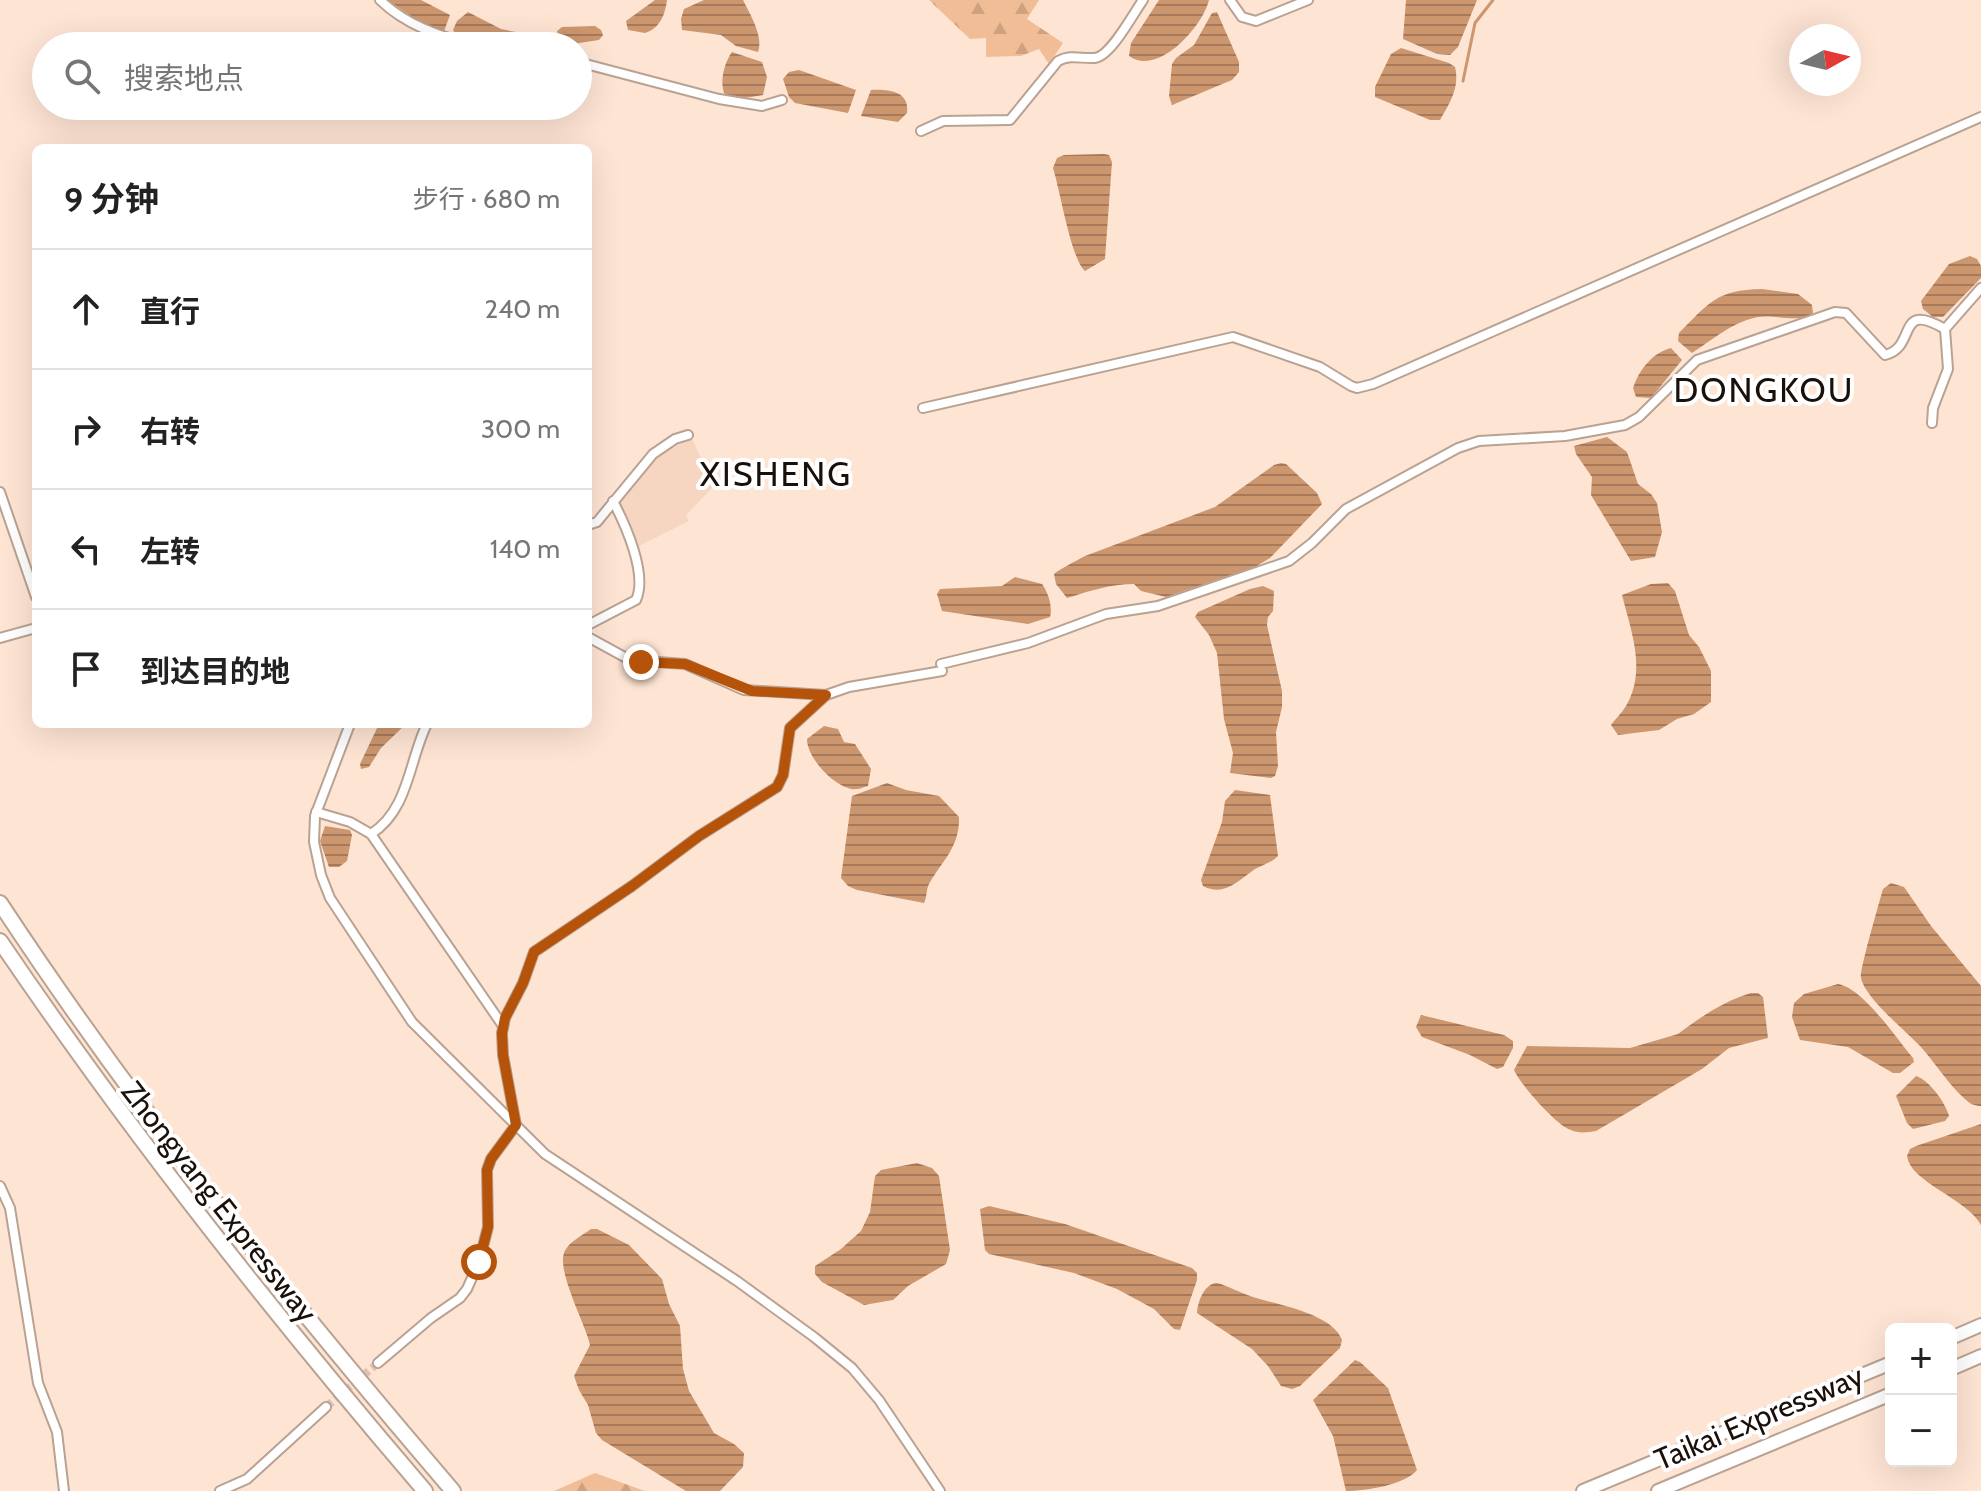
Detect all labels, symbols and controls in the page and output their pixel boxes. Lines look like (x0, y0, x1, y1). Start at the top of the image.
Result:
north arrow (1789, 24, 1861, 96)
search box (32, 32, 592, 120)
icon: search (60, 54, 104, 98)
text: 搜索地点 (124, 60, 244, 97)
text: 9 分钟 (64, 178, 159, 220)
text: 步行 · 680 m (413, 183, 560, 215)
icon: ahead (64, 287, 108, 331)
text: 直行 (140, 293, 200, 330)
text: 240 m (485, 293, 560, 325)
district label: DONGKOU (1674, 369, 1854, 411)
icon: right (64, 407, 108, 451)
text: 右转 (140, 413, 200, 450)
text: 300 m (481, 413, 560, 445)
district label: XISHENG (700, 453, 852, 495)
icon: left (64, 527, 108, 571)
text: 左转 (140, 533, 200, 570)
text: 140 m (490, 533, 560, 565)
route end (623, 644, 659, 680)
icon: arrive (64, 647, 108, 691)
text: 到达目的地 (140, 653, 290, 690)
street label: Zhongyang Expressway (114, 1074, 325, 1330)
route start (461, 1244, 497, 1280)
map controls (1885, 1323, 1957, 1467)
button: + (1885, 1323, 1957, 1395)
street label: Taikai Expressway (1649, 1357, 1869, 1478)
button: − (1885, 1395, 1957, 1467)

